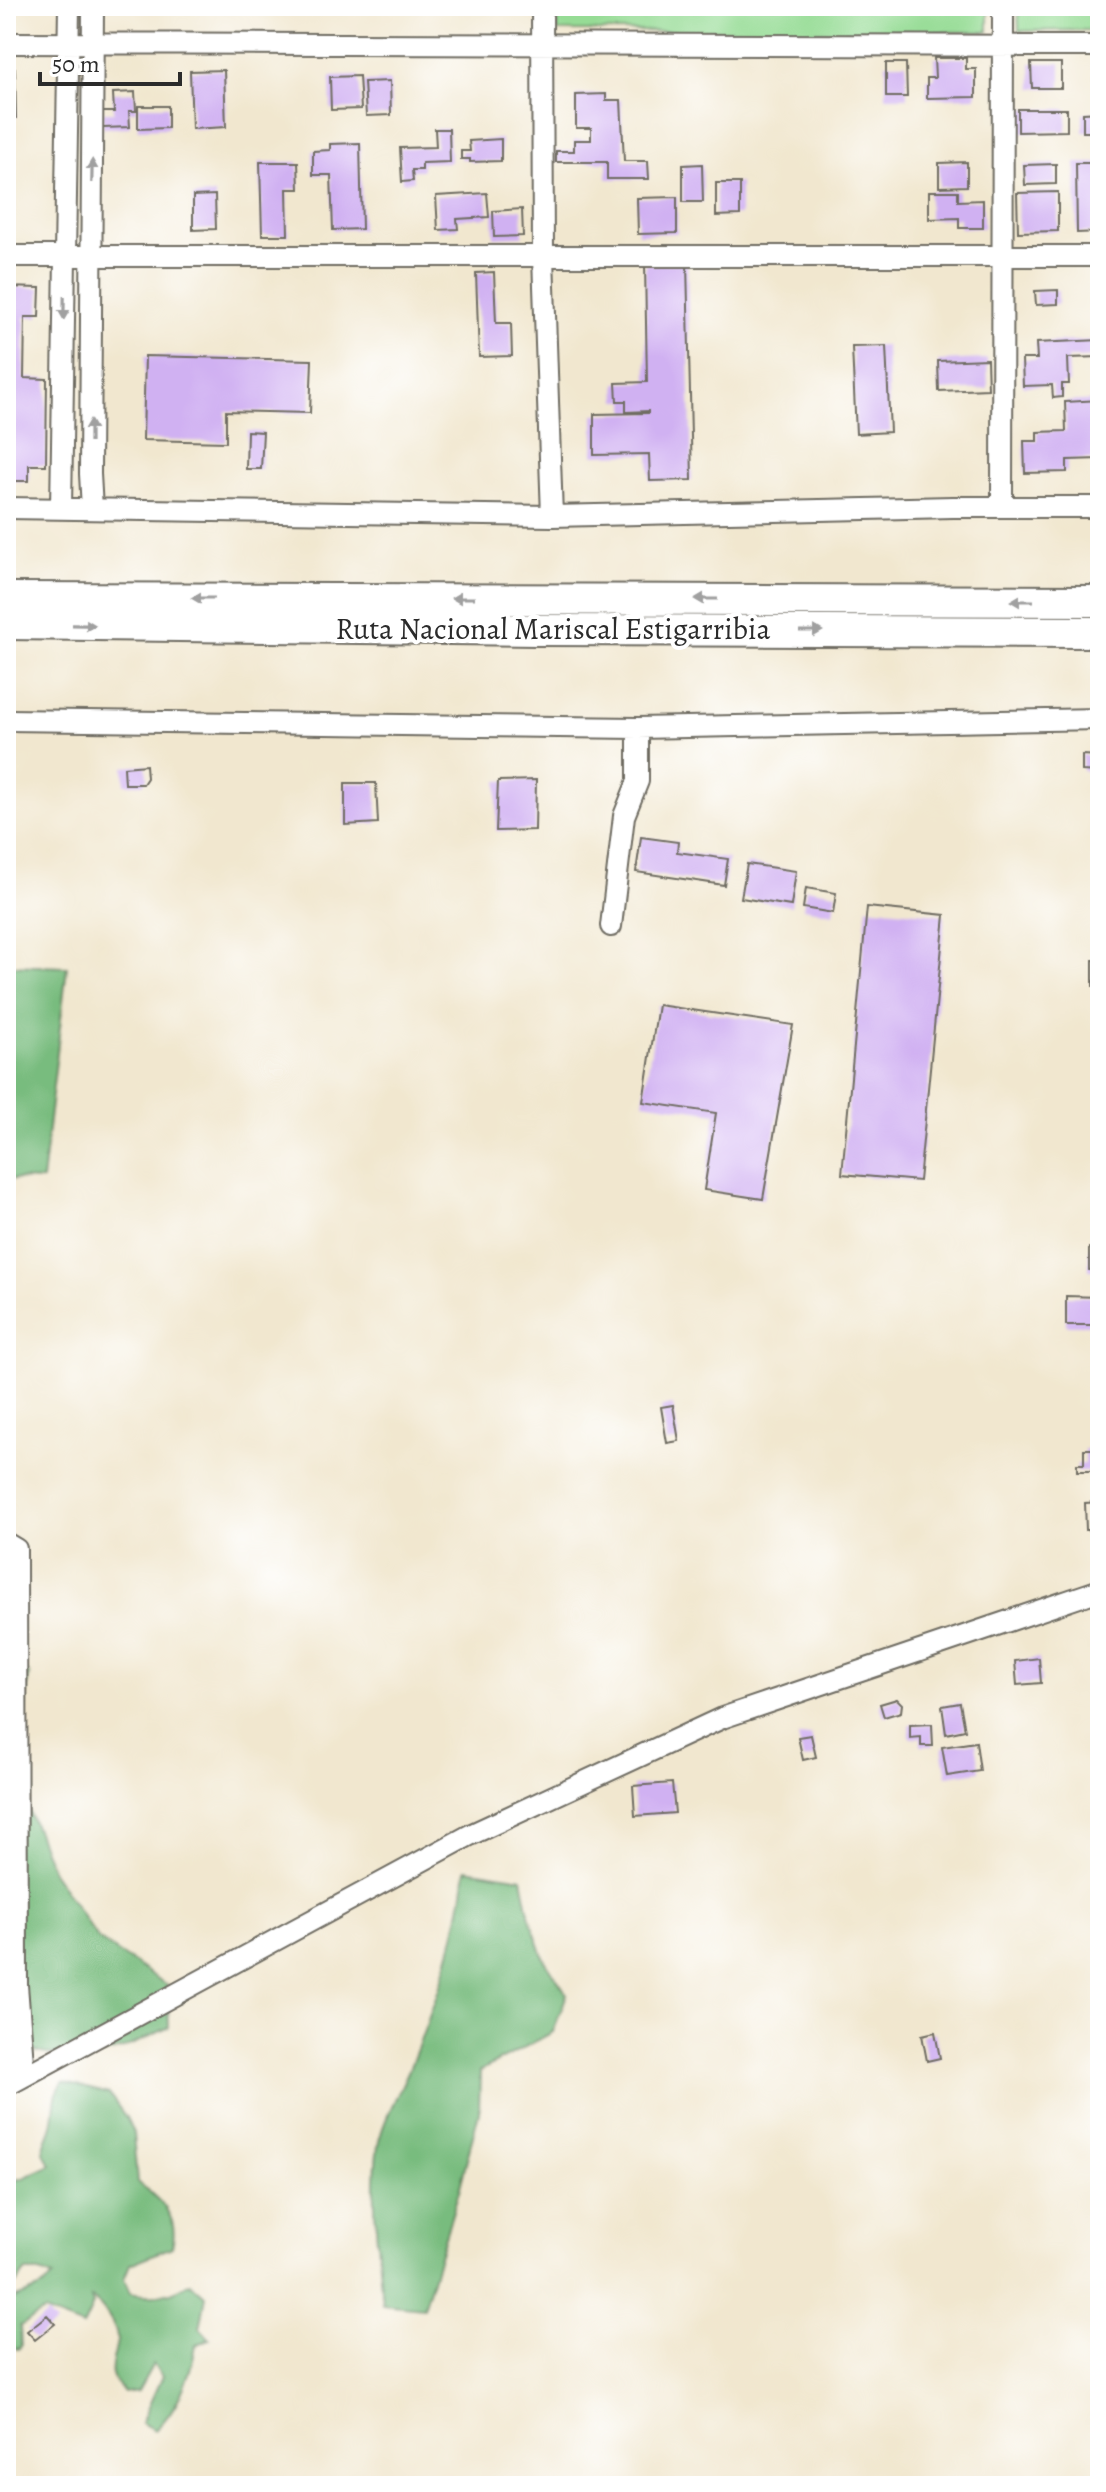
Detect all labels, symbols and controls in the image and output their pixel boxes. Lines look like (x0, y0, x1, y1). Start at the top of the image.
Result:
scale bar (40, 36, 180, 86)
text: 50 m (52, 48, 100, 80)
one-way arrow (85, 158, 98, 183)
one-way arrow (58, 296, 71, 321)
one-way arrow (84, 418, 96, 443)
one-way arrow (190, 592, 215, 604)
one-way arrow (450, 592, 475, 604)
one-way arrow (693, 593, 718, 605)
one-way arrow (1009, 595, 1034, 607)
street label: Ruta Nacional Mariscal Estigarribia (336, 609, 770, 649)
one-way arrow (72, 619, 97, 631)
one-way arrow (799, 625, 824, 637)

